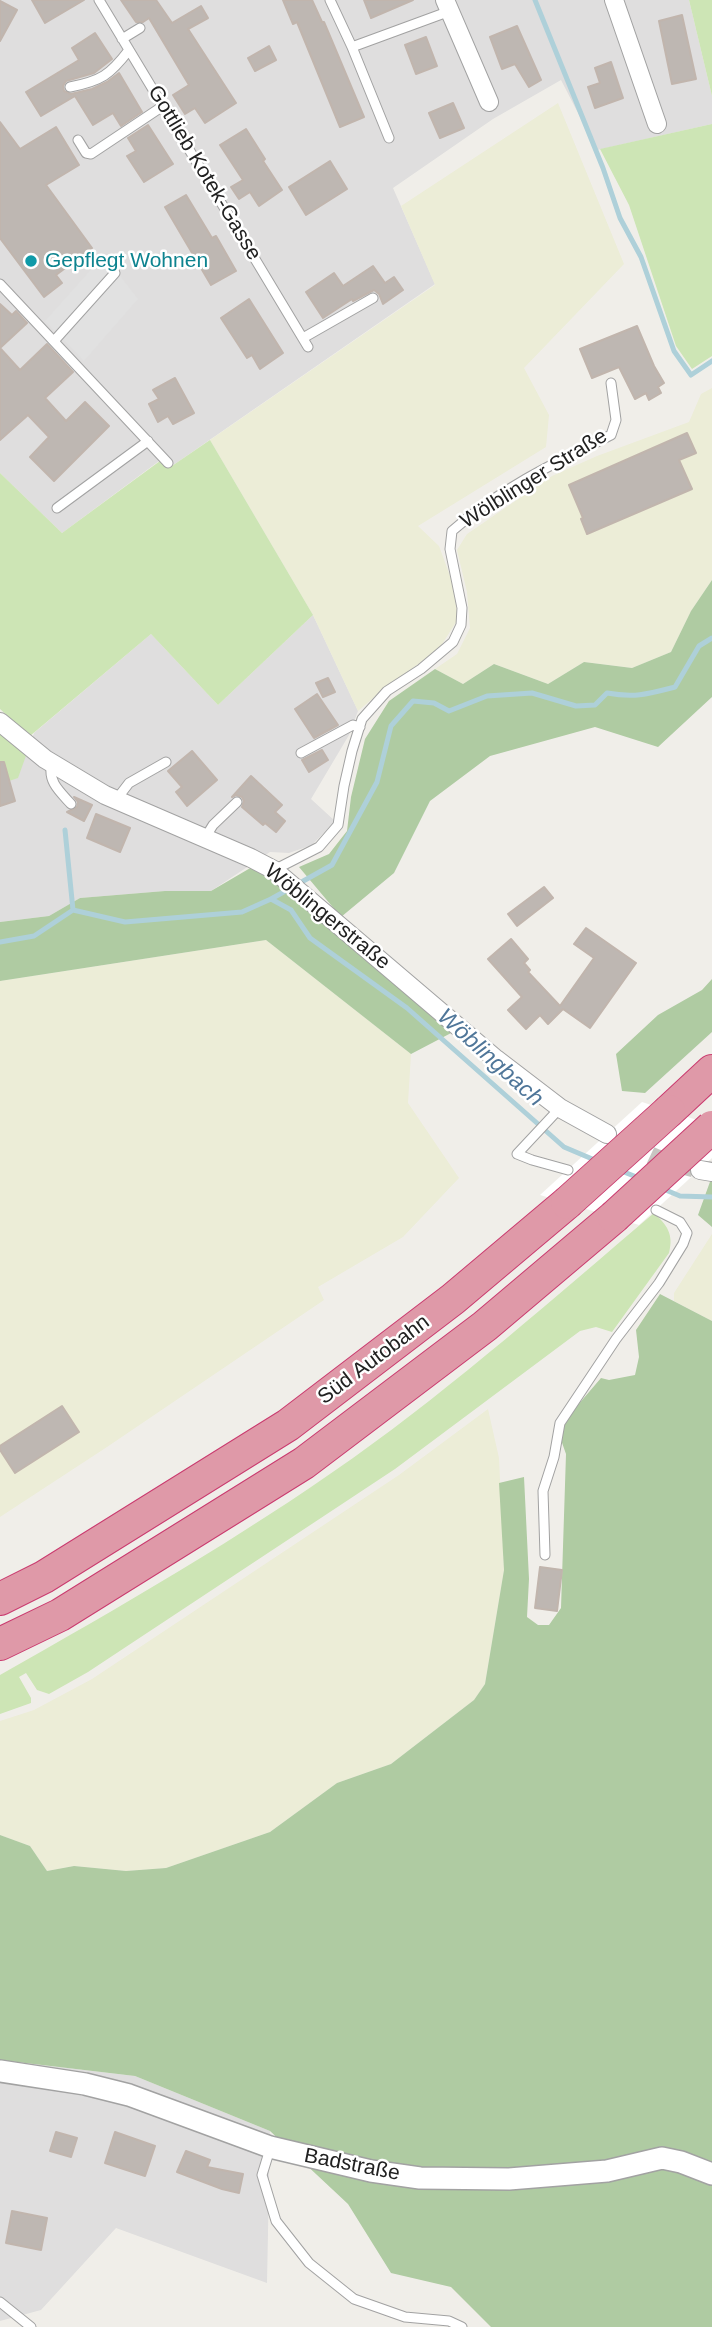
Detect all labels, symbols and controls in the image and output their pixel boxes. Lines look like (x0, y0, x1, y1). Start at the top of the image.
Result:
street label: Gottlieb Kotek-Gasse (142, 81, 266, 265)
place label: Gepflegt Wohnen (45, 248, 208, 274)
marker: Gepflegt Wohnen (23, 253, 39, 269)
street label: Wölblinger Straße (456, 424, 612, 534)
street label: Wöblingerstraße (259, 859, 395, 975)
water label: Wöblingbach (431, 1003, 549, 1113)
street label: Süd Autobahn (313, 1310, 435, 1410)
street label: Badstraße (302, 2143, 402, 2187)

